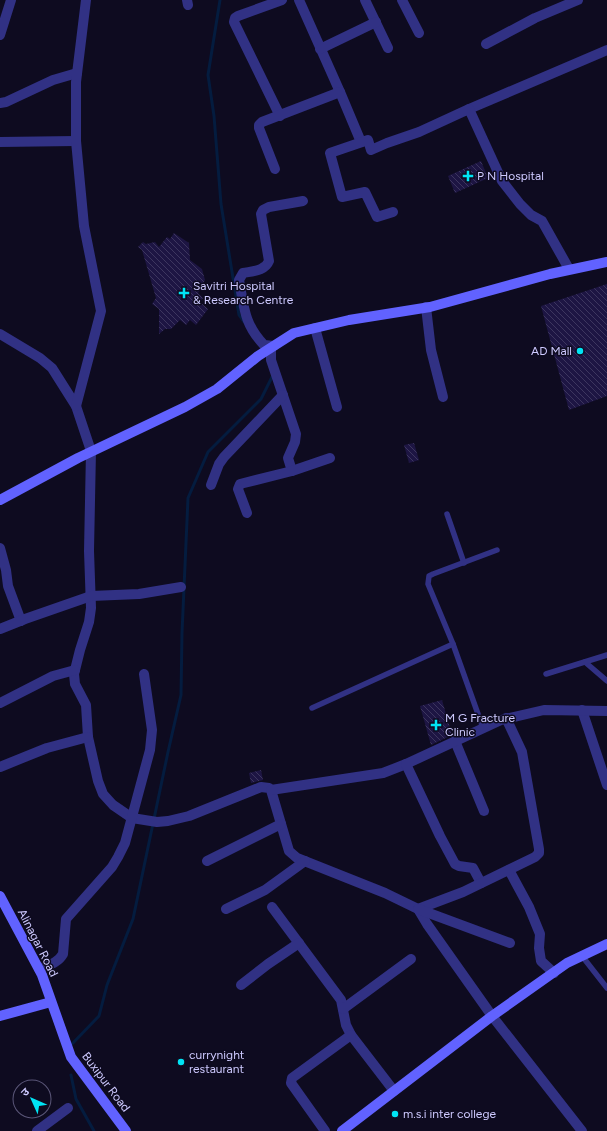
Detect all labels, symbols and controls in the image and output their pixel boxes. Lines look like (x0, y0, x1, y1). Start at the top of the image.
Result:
place label: P N Hospital (477, 169, 544, 183)
marker: P N Hospital (462, 170, 474, 182)
place label: Savitri Hospital & Research Centre (193, 279, 294, 307)
marker: Savitri Hospital & Research Centre (178, 287, 190, 299)
place label: AD Mall (531, 344, 572, 358)
marker: AD Mall (575, 346, 585, 356)
place label: M G Fracture Clinic (445, 711, 516, 739)
marker: M G Fracture Clinic (430, 719, 442, 731)
street label: Alinagar Road (15, 907, 61, 979)
place label: currynight restaurant (189, 1048, 245, 1076)
street label: Buxipur Road (79, 1049, 133, 1115)
marker: currynight restaurant (176, 1057, 186, 1067)
north arrow (12, 1079, 52, 1119)
text: उ (18, 1085, 33, 1099)
place label: m.s.i inter college (403, 1107, 496, 1121)
marker: m.s.i inter college (390, 1109, 400, 1119)

